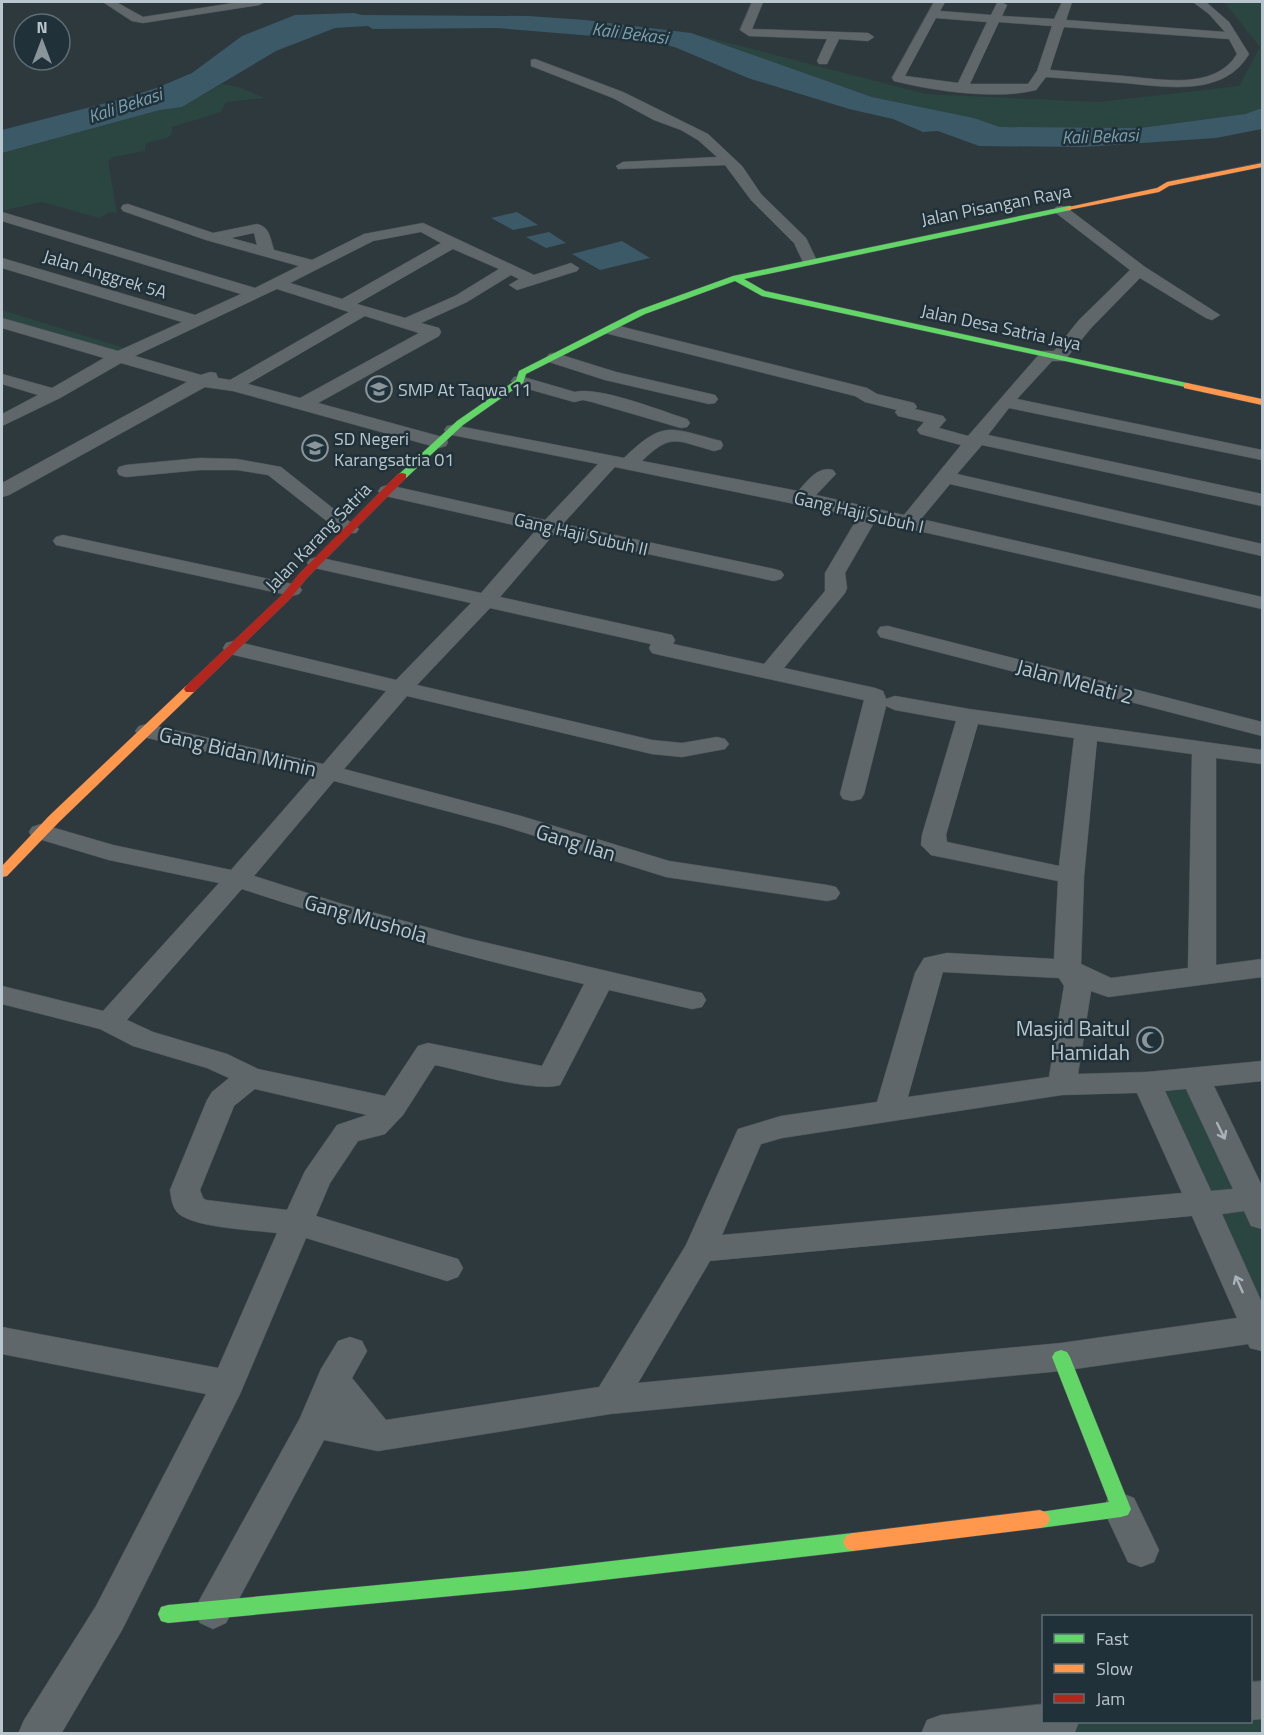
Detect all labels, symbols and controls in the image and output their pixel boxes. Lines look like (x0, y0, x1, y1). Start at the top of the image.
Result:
north arrow (12, 12, 72, 72)
text: N (36, 15, 48, 39)
water label: Kali Bekasi (590, 15, 672, 51)
water label: Kali Bekasi (84, 80, 168, 130)
water label: Kali Bekasi (1061, 121, 1141, 151)
street label: Jalan Pisangan Raya (919, 177, 1073, 233)
street label: Jalan Anggrek 5A (40, 242, 171, 306)
street label: Jalan Desa Satria Jaya (918, 297, 1084, 357)
school or university icon: SMP At Taqwa 11 (364, 374, 394, 404)
place label: SMP At Taqwa 11 (398, 376, 531, 403)
place label: SD Negeri Karangsatria 01 (334, 425, 454, 473)
school or university icon: SD Negeri Karangsatria 01 (300, 433, 330, 463)
street label: Jalan Karang Satria (259, 476, 377, 598)
street label: Gang Haji Subuh I (791, 484, 927, 540)
street label: Gang Haji Subuh II (511, 505, 651, 563)
street label: Jalan Melati 2 (1013, 650, 1137, 712)
street label: Gang Bidan Mimin (156, 717, 320, 785)
street label: Gang Ilan (532, 815, 620, 869)
street label: Gang Mushola (301, 885, 432, 951)
place label: Masjid Baitul Hamidah (1016, 1012, 1130, 1068)
mosque icon: Masjid Baitul Hamidah (1135, 1025, 1165, 1055)
one-way arrow (1216, 1121, 1228, 1139)
one-way arrow (1233, 1276, 1244, 1294)
legend (1042, 1615, 1252, 1723)
text: Fast (1096, 1625, 1129, 1652)
text: Slow (1096, 1655, 1133, 1682)
text: Jam (1096, 1685, 1125, 1712)

